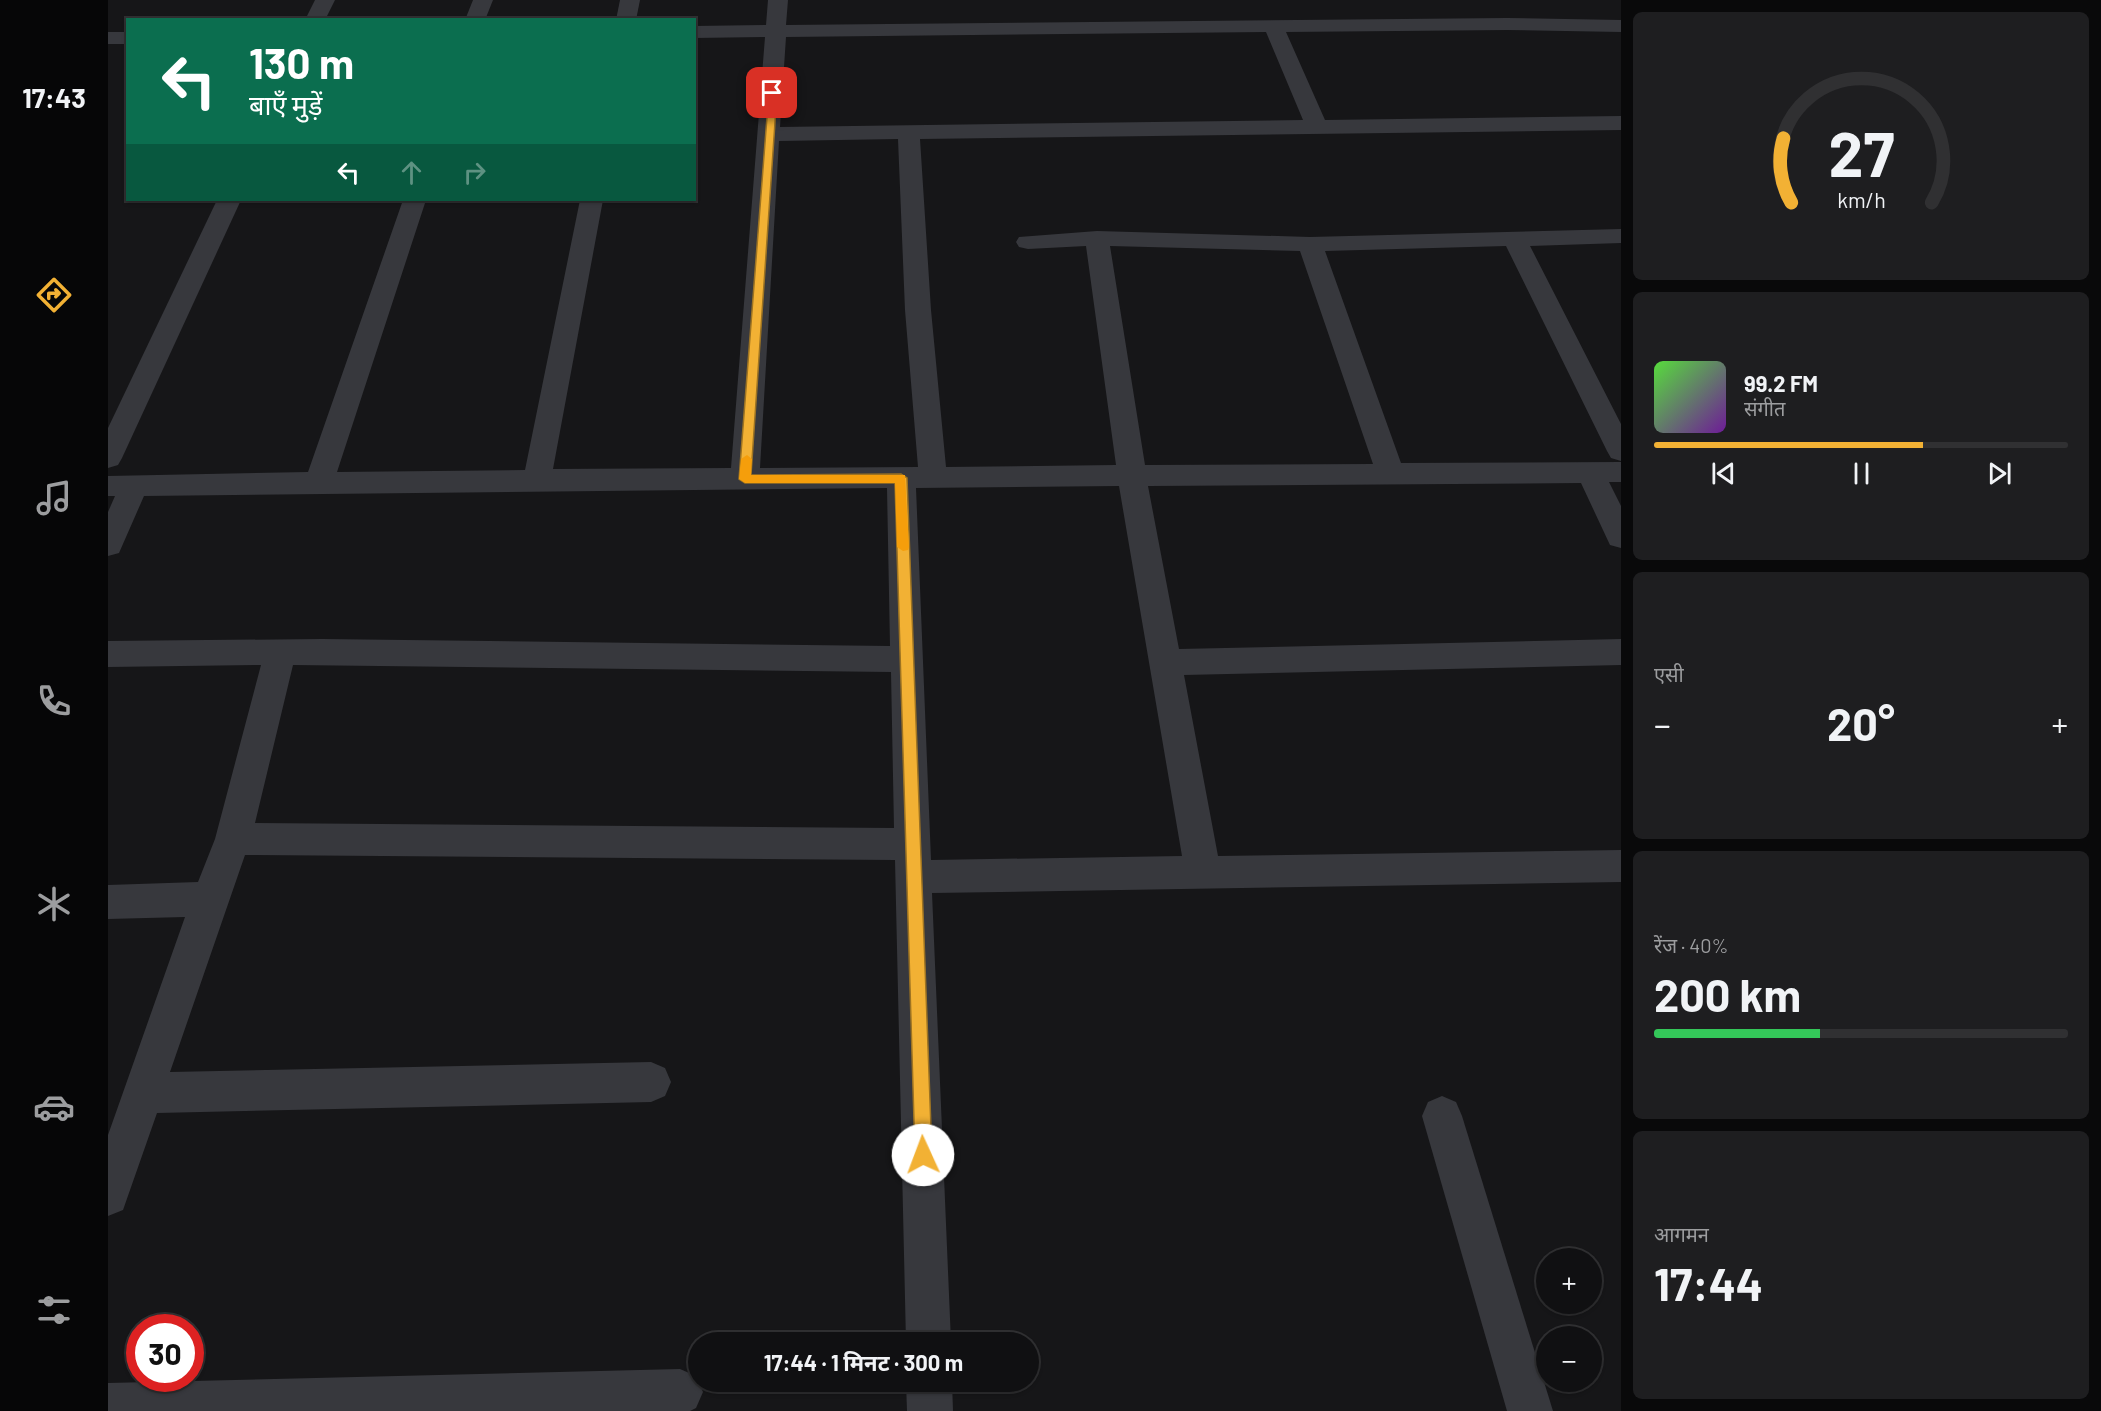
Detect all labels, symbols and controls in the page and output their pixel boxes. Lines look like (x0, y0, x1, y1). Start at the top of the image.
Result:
text: 130 m (249, 37, 354, 87)
icon: left (150, 42, 228, 120)
pin (746, 67, 797, 118)
icon: arrive (755, 76, 788, 109)
text: 17:43 (22, 81, 86, 113)
text: बाएँ मुड़ें (249, 88, 322, 120)
text: 27 (1828, 115, 1894, 189)
icon: left (332, 156, 365, 189)
icon: ahead (395, 156, 428, 189)
icon: right (458, 156, 491, 189)
text: km/h (1837, 187, 1885, 212)
icon: directions (33, 274, 75, 316)
text: 99.2 FM (1744, 370, 1818, 396)
text: संगीत (1744, 396, 1785, 420)
icon: previous (1707, 457, 1740, 490)
icon: pause (1845, 457, 1878, 490)
icon: next (1983, 457, 2016, 490)
icon: music (33, 477, 75, 519)
text: एसी (1654, 662, 1684, 686)
icon: phone (33, 680, 75, 722)
text: 20° (1827, 696, 1895, 750)
text: − (1654, 704, 1671, 744)
text: + (2052, 704, 2068, 744)
icon: climate (33, 883, 75, 925)
text: रेंज · 40% (1654, 933, 1729, 957)
text: 200 km (1654, 967, 1801, 1021)
icon: car (33, 1086, 75, 1128)
position arrow (891, 1123, 955, 1187)
text: आगमन (1654, 1222, 1709, 1246)
map controls (1536, 1248, 1602, 1392)
button: + (1536, 1248, 1602, 1314)
text: 17:44 (1654, 1256, 1763, 1310)
icon: filters (33, 1289, 75, 1331)
speed limit sign: 30 (126, 1314, 204, 1392)
button: − (1536, 1326, 1602, 1392)
text: 17:44 · 1 मिनट · 300 m (764, 1349, 963, 1375)

